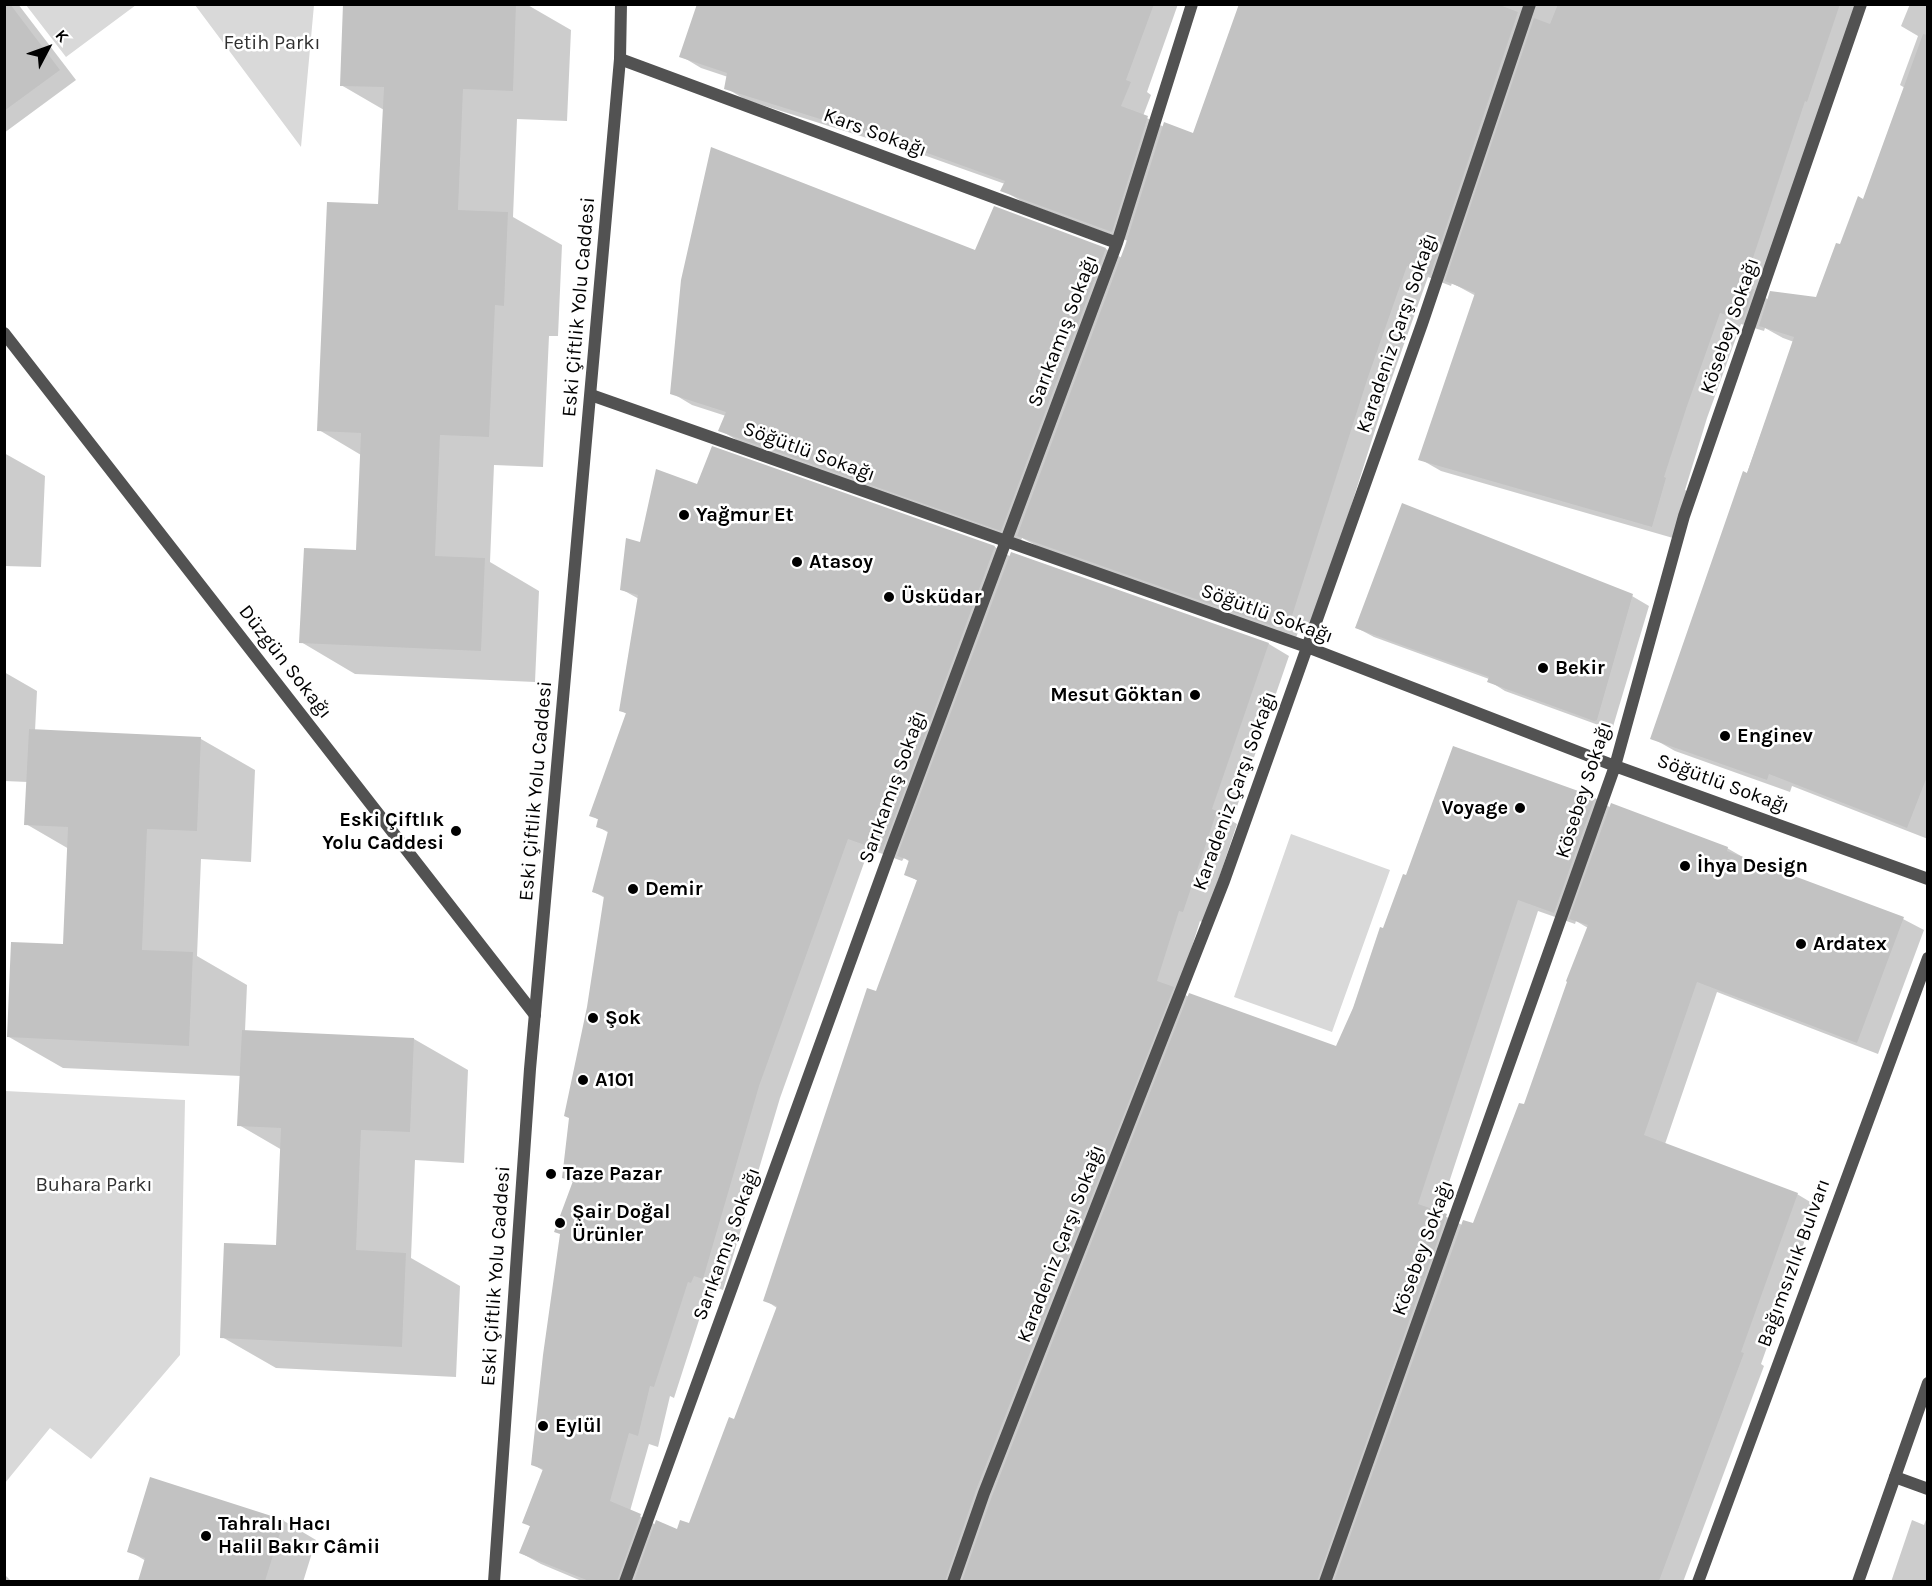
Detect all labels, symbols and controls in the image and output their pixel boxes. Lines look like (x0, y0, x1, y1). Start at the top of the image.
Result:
north arrow (18, 18, 78, 78)
text: K (51, 26, 73, 46)
park label: Fetih Parkı (223, 31, 321, 55)
street label: Kars Sokağı (820, 103, 930, 163)
street label: Eski Çiftlik Yolu Caddesi (557, 196, 601, 418)
street label: Karadeniz Çarşı Sokağı (1351, 230, 1443, 436)
street label: Sarıkamış Sokağı (1023, 252, 1103, 410)
street label: Kösebey Sokağı (1695, 255, 1765, 397)
street label: Söğütlü Sokağı (740, 417, 878, 487)
place label: Yağmur Et (696, 503, 794, 527)
marker: Yağmur Et (677, 508, 691, 522)
place label: Atasoy (809, 550, 873, 574)
marker: Atasoy (790, 555, 804, 569)
street label: Söğütlü Sokağı (1198, 579, 1336, 649)
place label: Üsküdar (901, 585, 982, 609)
marker: Üsküdar (882, 590, 896, 604)
street label: Düzgün Sokağı (233, 600, 337, 724)
place label: Bekir (1555, 656, 1605, 680)
marker: Bekir (1536, 661, 1550, 675)
street label: Eski Çiftlik Yolu Caddesi (514, 680, 558, 902)
place label: Mesut Göktan (1050, 683, 1183, 707)
street label: Karadeniz Çarşı Sokağı (1188, 688, 1282, 894)
marker: Mesut Göktan (1188, 688, 1202, 702)
street label: Sarıkamış Sokağı (854, 707, 932, 867)
street label: Kösebey Sokağı (1551, 718, 1617, 862)
place label: Enginev (1737, 724, 1813, 748)
marker: Enginev (1718, 729, 1732, 743)
street label: Söğütlü Sokağı (1654, 749, 1792, 819)
place label: Voyage (1441, 796, 1508, 820)
marker: Voyage (1513, 801, 1527, 815)
place label: Eski Çiftlık Yolu Caddesi (322, 808, 444, 855)
marker: Eski Çiftlık Yolu Caddesi (449, 824, 463, 838)
place label: İhya Design (1697, 854, 1808, 878)
marker: İhya Design (1678, 859, 1692, 873)
place label: Demir (645, 877, 703, 901)
marker: Demir (626, 882, 640, 896)
place label: Ardatex (1813, 932, 1887, 956)
marker: Ardatex (1794, 937, 1808, 951)
place label: Şok (605, 1006, 641, 1030)
marker: Şok (586, 1011, 600, 1025)
place label: A101 (595, 1068, 634, 1092)
marker: A101 (576, 1073, 590, 1087)
street label: Karadeniz Çarşı Sokağı (1012, 1142, 1110, 1346)
place label: Taze Pazar (563, 1162, 662, 1186)
street label: Sarıkamış Sokağı (688, 1164, 766, 1324)
street label: Eski Çiftlik Yolu Caddesi (476, 1165, 516, 1387)
marker: Taze Pazar (544, 1167, 558, 1181)
park label: Buhara Parkı (35, 1173, 153, 1197)
street label: Bağımsızlık Bulvarı (1752, 1176, 1836, 1350)
street label: Kösebey Sokağı (1387, 1177, 1459, 1319)
place label: Şair Doğal Ürünler (572, 1200, 670, 1247)
marker: Şair Doğal Ürünler (553, 1216, 567, 1230)
place label: Eylül (555, 1414, 602, 1438)
marker: Eylül (536, 1419, 550, 1433)
place label: Tahralı Hacı Halil Bakır Câmii (218, 1512, 380, 1559)
marker: Tahralı Hacı Halil Bakır Câmii (199, 1529, 213, 1543)

